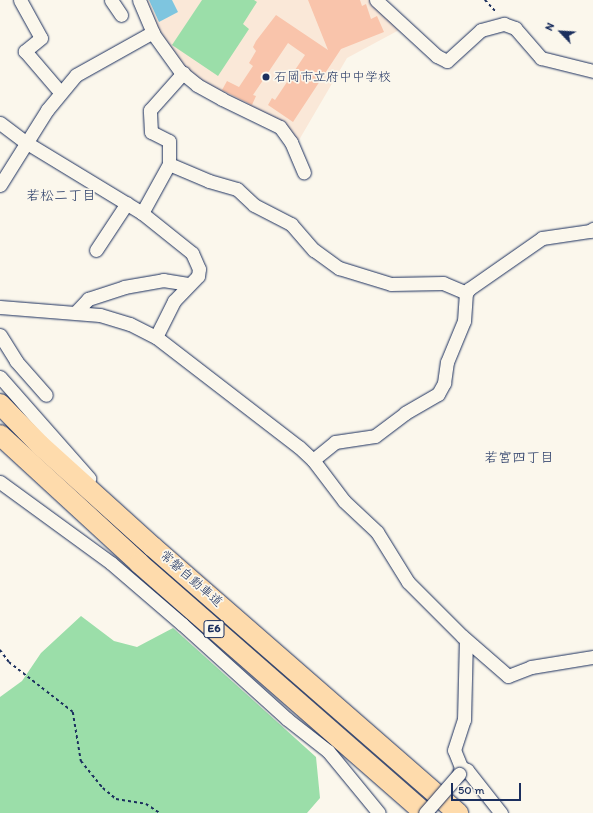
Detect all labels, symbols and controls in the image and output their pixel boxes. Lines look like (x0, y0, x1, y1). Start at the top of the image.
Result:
north arrow (541, 12, 581, 52)
text: N (542, 21, 557, 33)
place label: 石岡市立府中中学校 (274, 69, 391, 85)
marker: 石岡市立府中中学校 (261, 72, 271, 82)
district label: 若松二丁目 (26, 188, 96, 204)
district label: 若宮四丁目 (484, 450, 554, 466)
street label: 常磐自動車道 (156, 548, 226, 610)
road number: E6 (203, 619, 225, 639)
scale bar (453, 775, 523, 801)
text: 50 m (458, 783, 484, 797)

